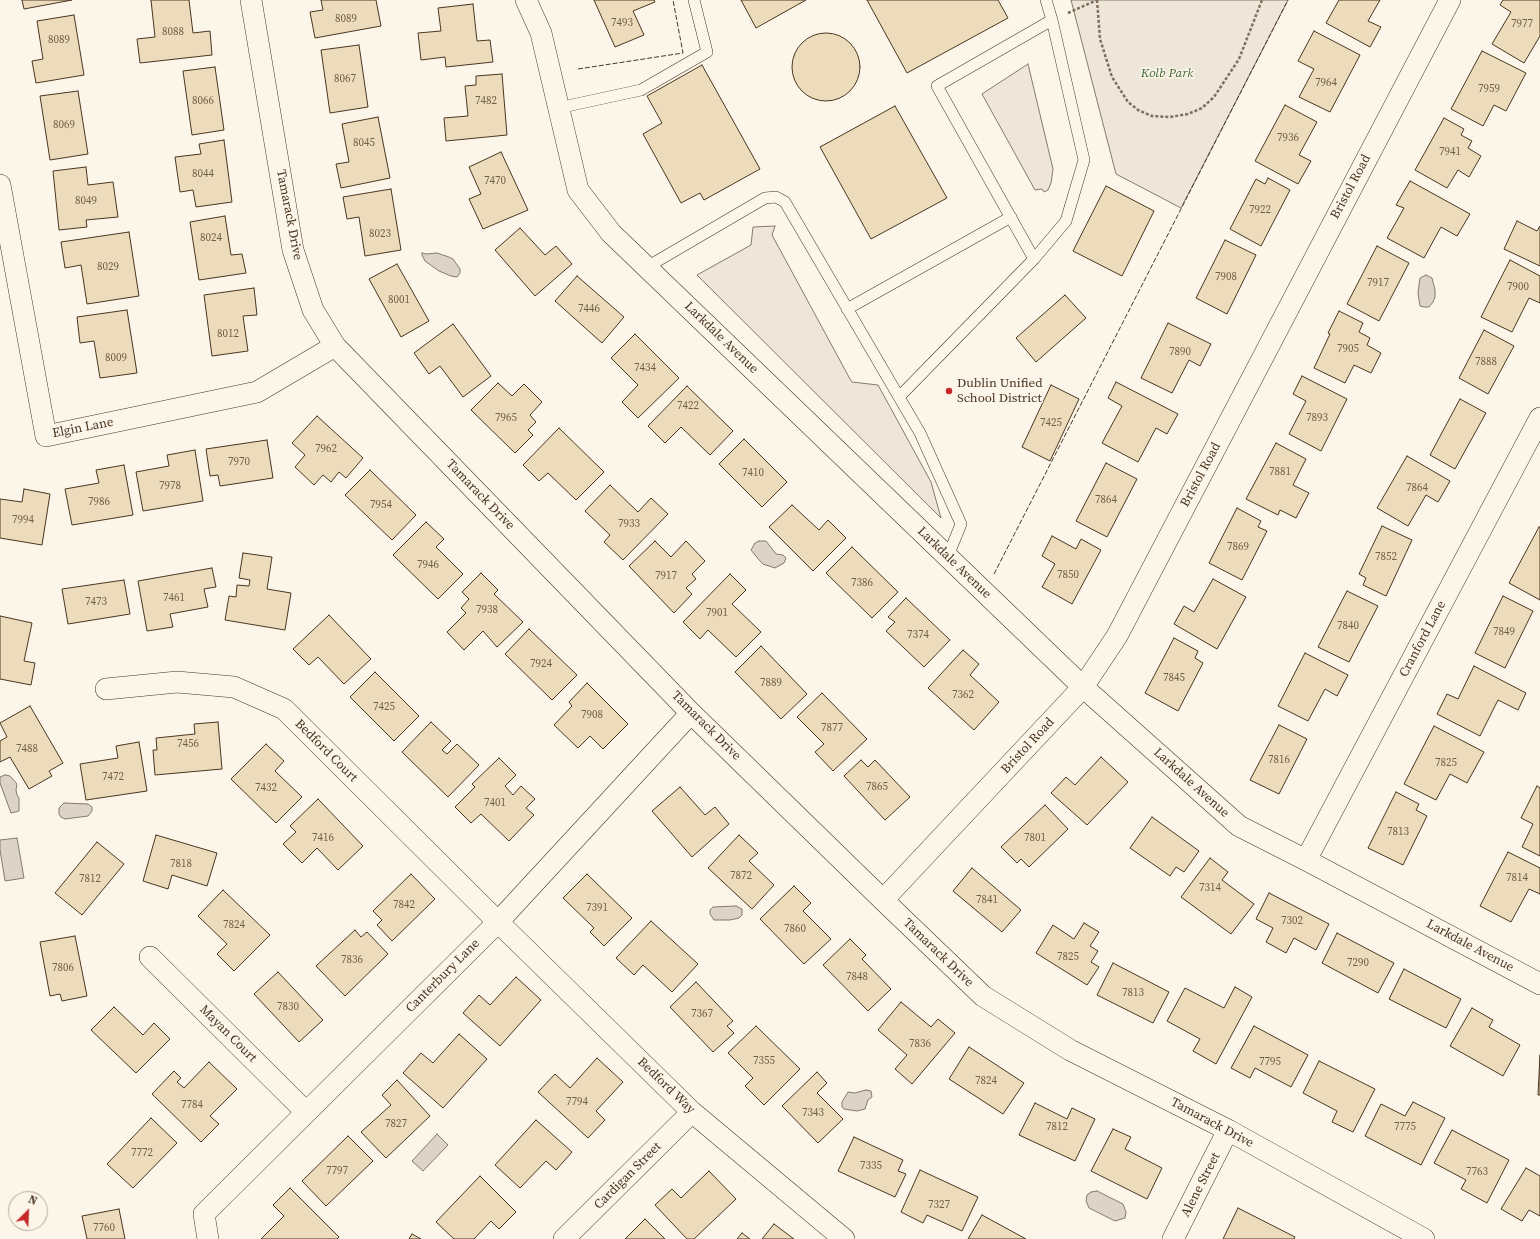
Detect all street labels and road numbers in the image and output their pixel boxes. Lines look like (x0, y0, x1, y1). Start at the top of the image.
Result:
street label: Bristol Road (1327, 152, 1375, 222)
street label: Tamarack Drive (273, 168, 305, 262)
street label: Larkdale Avenue (681, 299, 761, 377)
street label: Elgin Lane (51, 414, 115, 442)
street label: Bristol Road (1177, 440, 1225, 510)
street label: Tamarack Drive (443, 457, 517, 533)
street label: Larkdale Avenue (914, 524, 994, 602)
street label: Cranford Lane (1396, 598, 1450, 680)
street label: Tamarack Drive (668, 688, 744, 764)
street label: Bristol Road (998, 715, 1058, 777)
street label: Bedford Court (291, 716, 361, 786)
street label: Larkdale Avenue (1150, 745, 1232, 821)
street label: Tamarack Drive (900, 916, 976, 990)
street label: Larkdale Avenue (1424, 916, 1516, 976)
street label: Canterbury Lane (403, 936, 483, 1016)
street label: Mayan Court (196, 1002, 260, 1066)
street label: Bedford Way (634, 1055, 698, 1117)
street label: Tamarack Drive (1168, 1095, 1256, 1151)
street label: Cardigan Street (591, 1139, 665, 1213)
street label: Alene Street (1178, 1150, 1224, 1220)

